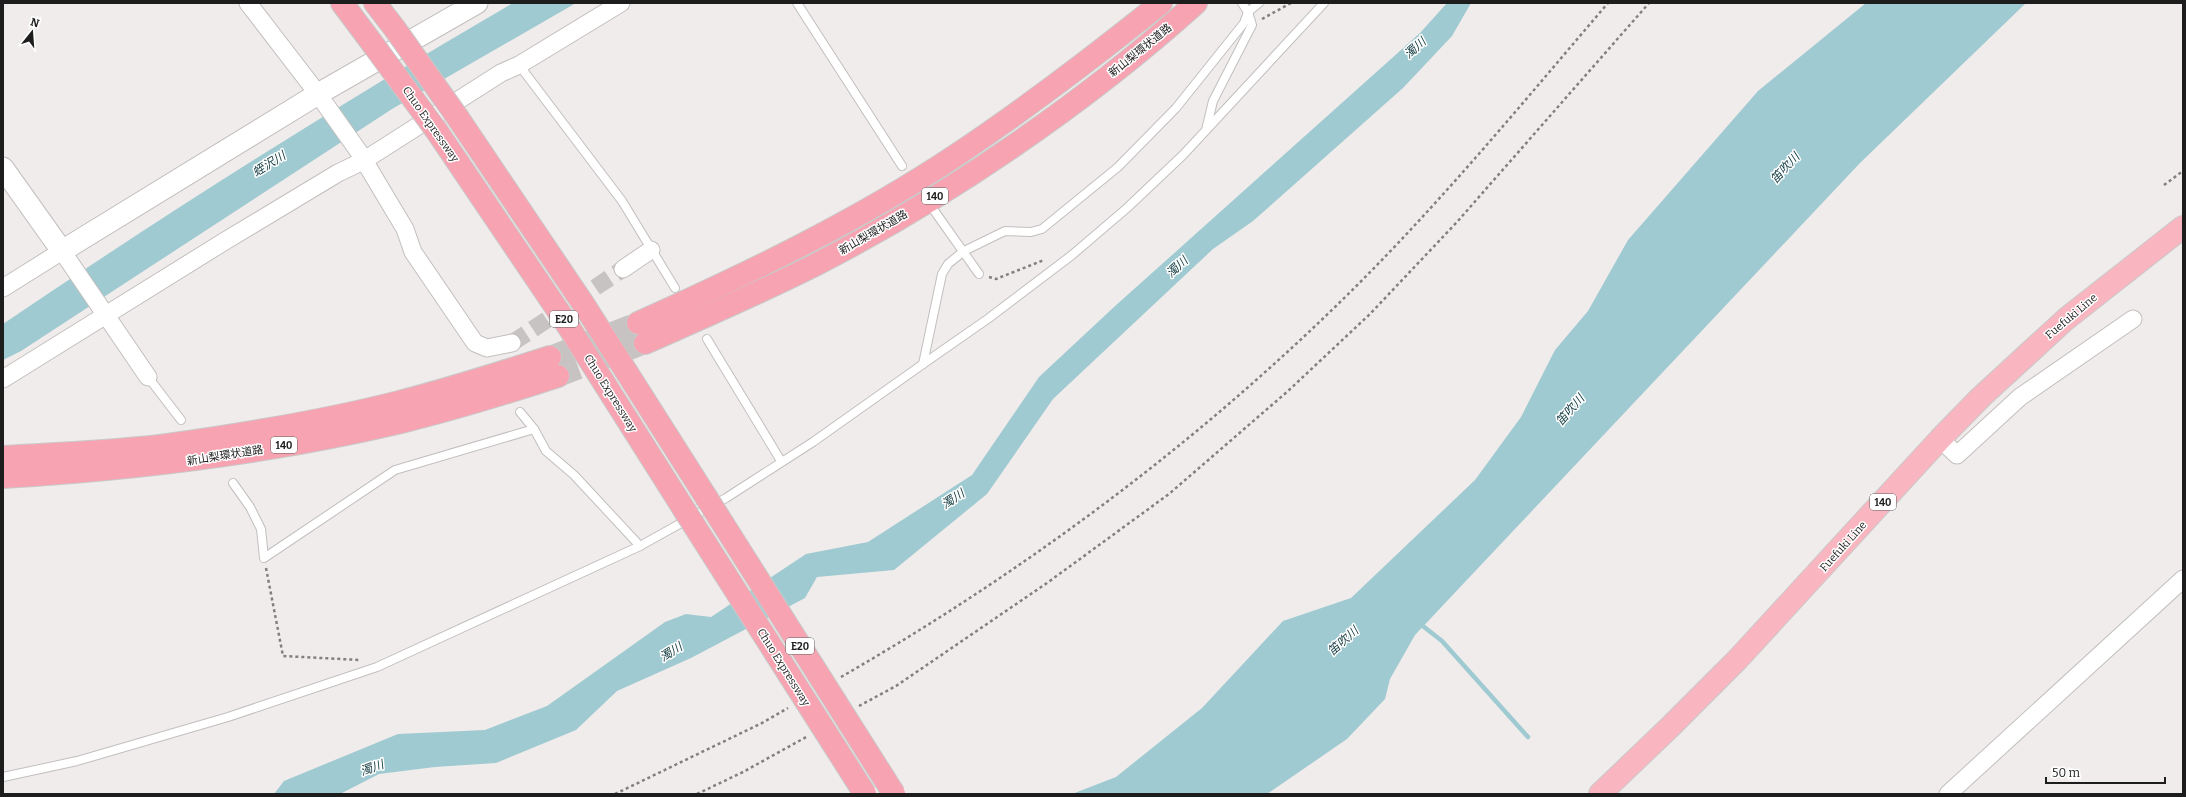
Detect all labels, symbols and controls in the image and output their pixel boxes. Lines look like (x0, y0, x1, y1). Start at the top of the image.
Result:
north arrow (12, 12, 52, 52)
text: N (29, 15, 41, 31)
street label: 新山梨環状道路 (1106, 21, 1174, 80)
water label: 濁川 (1401, 33, 1430, 61)
street label: Chuo Expressway (400, 84, 462, 165)
water label: 蛭沢川 (250, 147, 290, 179)
water label: 笛吹川 (1768, 149, 1804, 186)
road number: 140 (922, 188, 948, 204)
street label: 新山梨環状道路 (837, 208, 910, 257)
water label: 濁川 (1163, 252, 1192, 280)
street label: Fuefuki Line (2043, 291, 2100, 342)
road number: E20 (550, 311, 578, 327)
street label: Chuo Expressway (581, 352, 640, 435)
water label: 笛吹川 (1553, 390, 1588, 428)
road number: 140 (271, 437, 297, 453)
street label: 新山梨環状道路 (186, 443, 264, 468)
water label: 濁川 (939, 486, 969, 511)
road number: 140 (1870, 494, 1896, 510)
street label: Fuefuki Line (1817, 518, 1869, 574)
water label: 笛吹川 (1325, 622, 1363, 658)
street label: Chuo Expressway (754, 626, 813, 709)
road number: E20 (786, 638, 814, 654)
water label: 濁川 (657, 639, 687, 664)
water label: 濁川 (358, 757, 388, 779)
scale bar (2046, 759, 2165, 785)
text: 50 m (2052, 766, 2081, 780)

